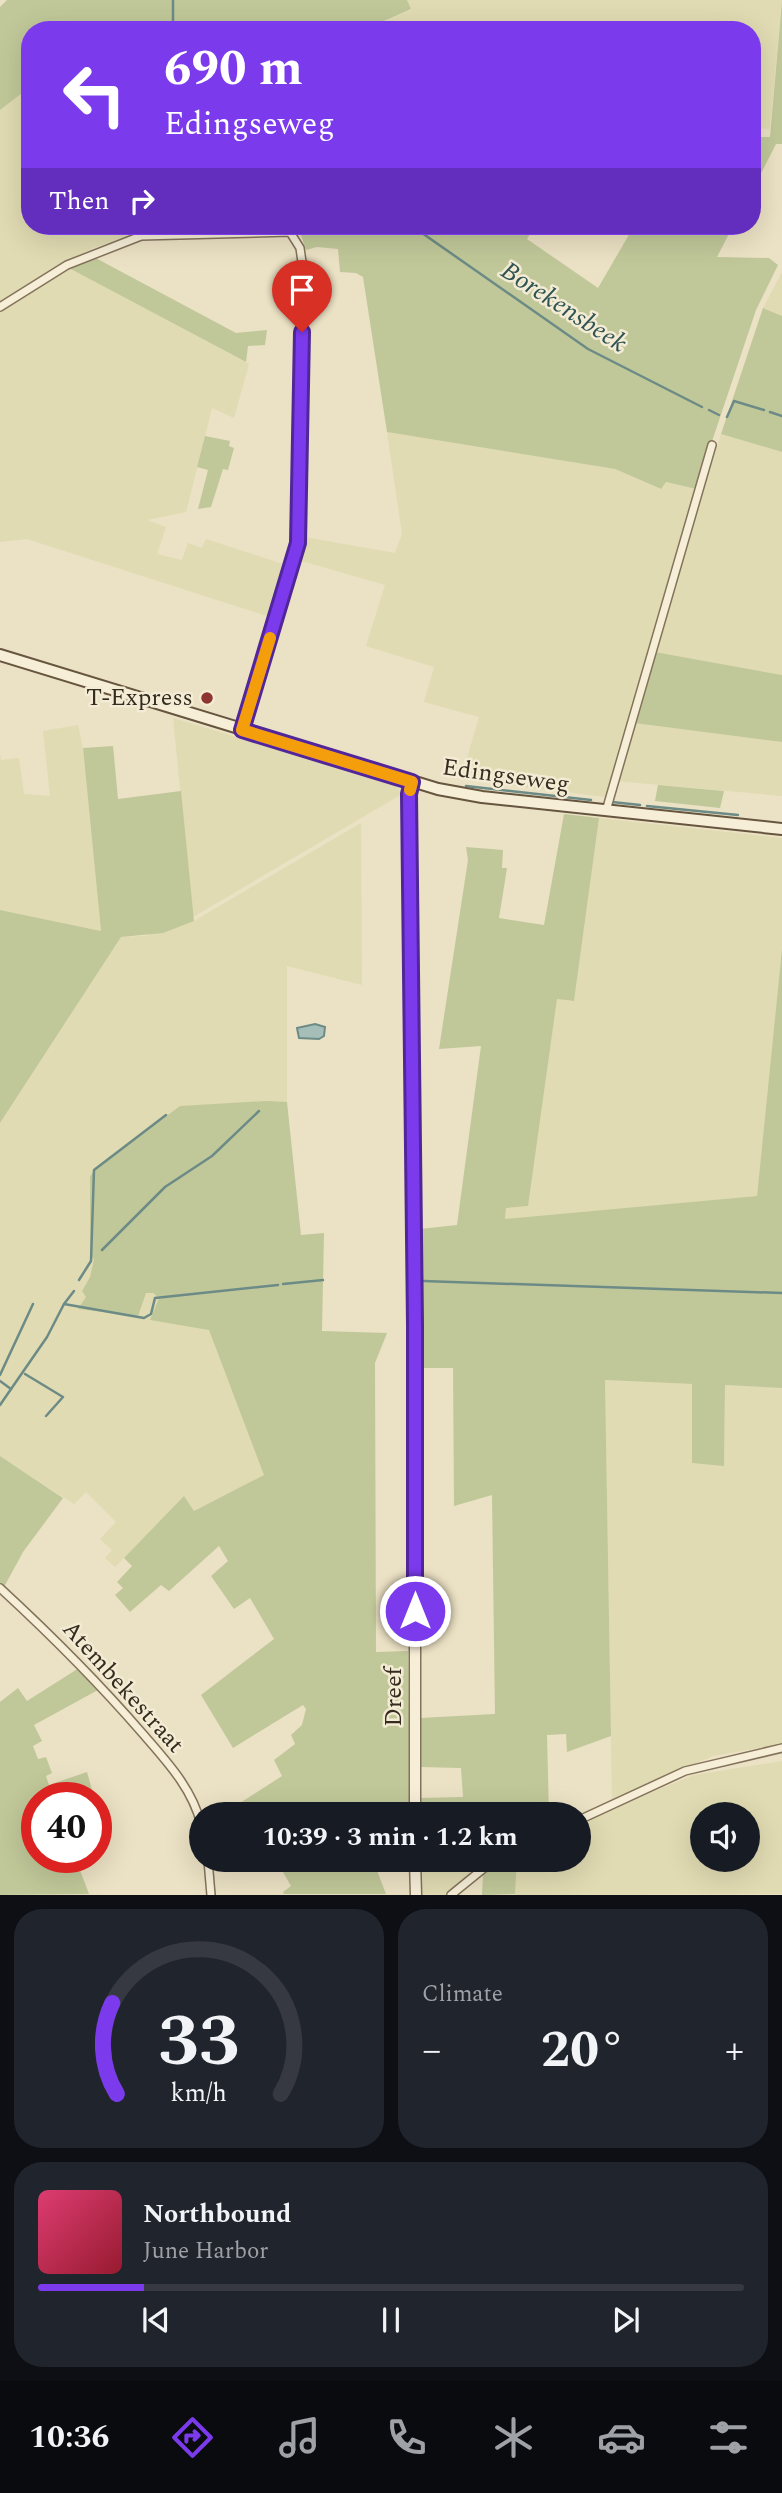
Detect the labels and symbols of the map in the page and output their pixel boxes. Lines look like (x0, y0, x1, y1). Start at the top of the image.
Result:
water label: Borekensbeek (493, 251, 635, 363)
pin (272, 260, 332, 332)
place label: T-Express (86, 680, 193, 716)
marker: T-Express (199, 690, 215, 706)
street label: Edingseweg (440, 749, 572, 803)
position arrow (378, 1574, 452, 1648)
street label: Atembekestraat (53, 1612, 193, 1762)
street label: Dreef (376, 1665, 412, 1727)
speed limit sign: 40 (21, 1782, 112, 1873)

